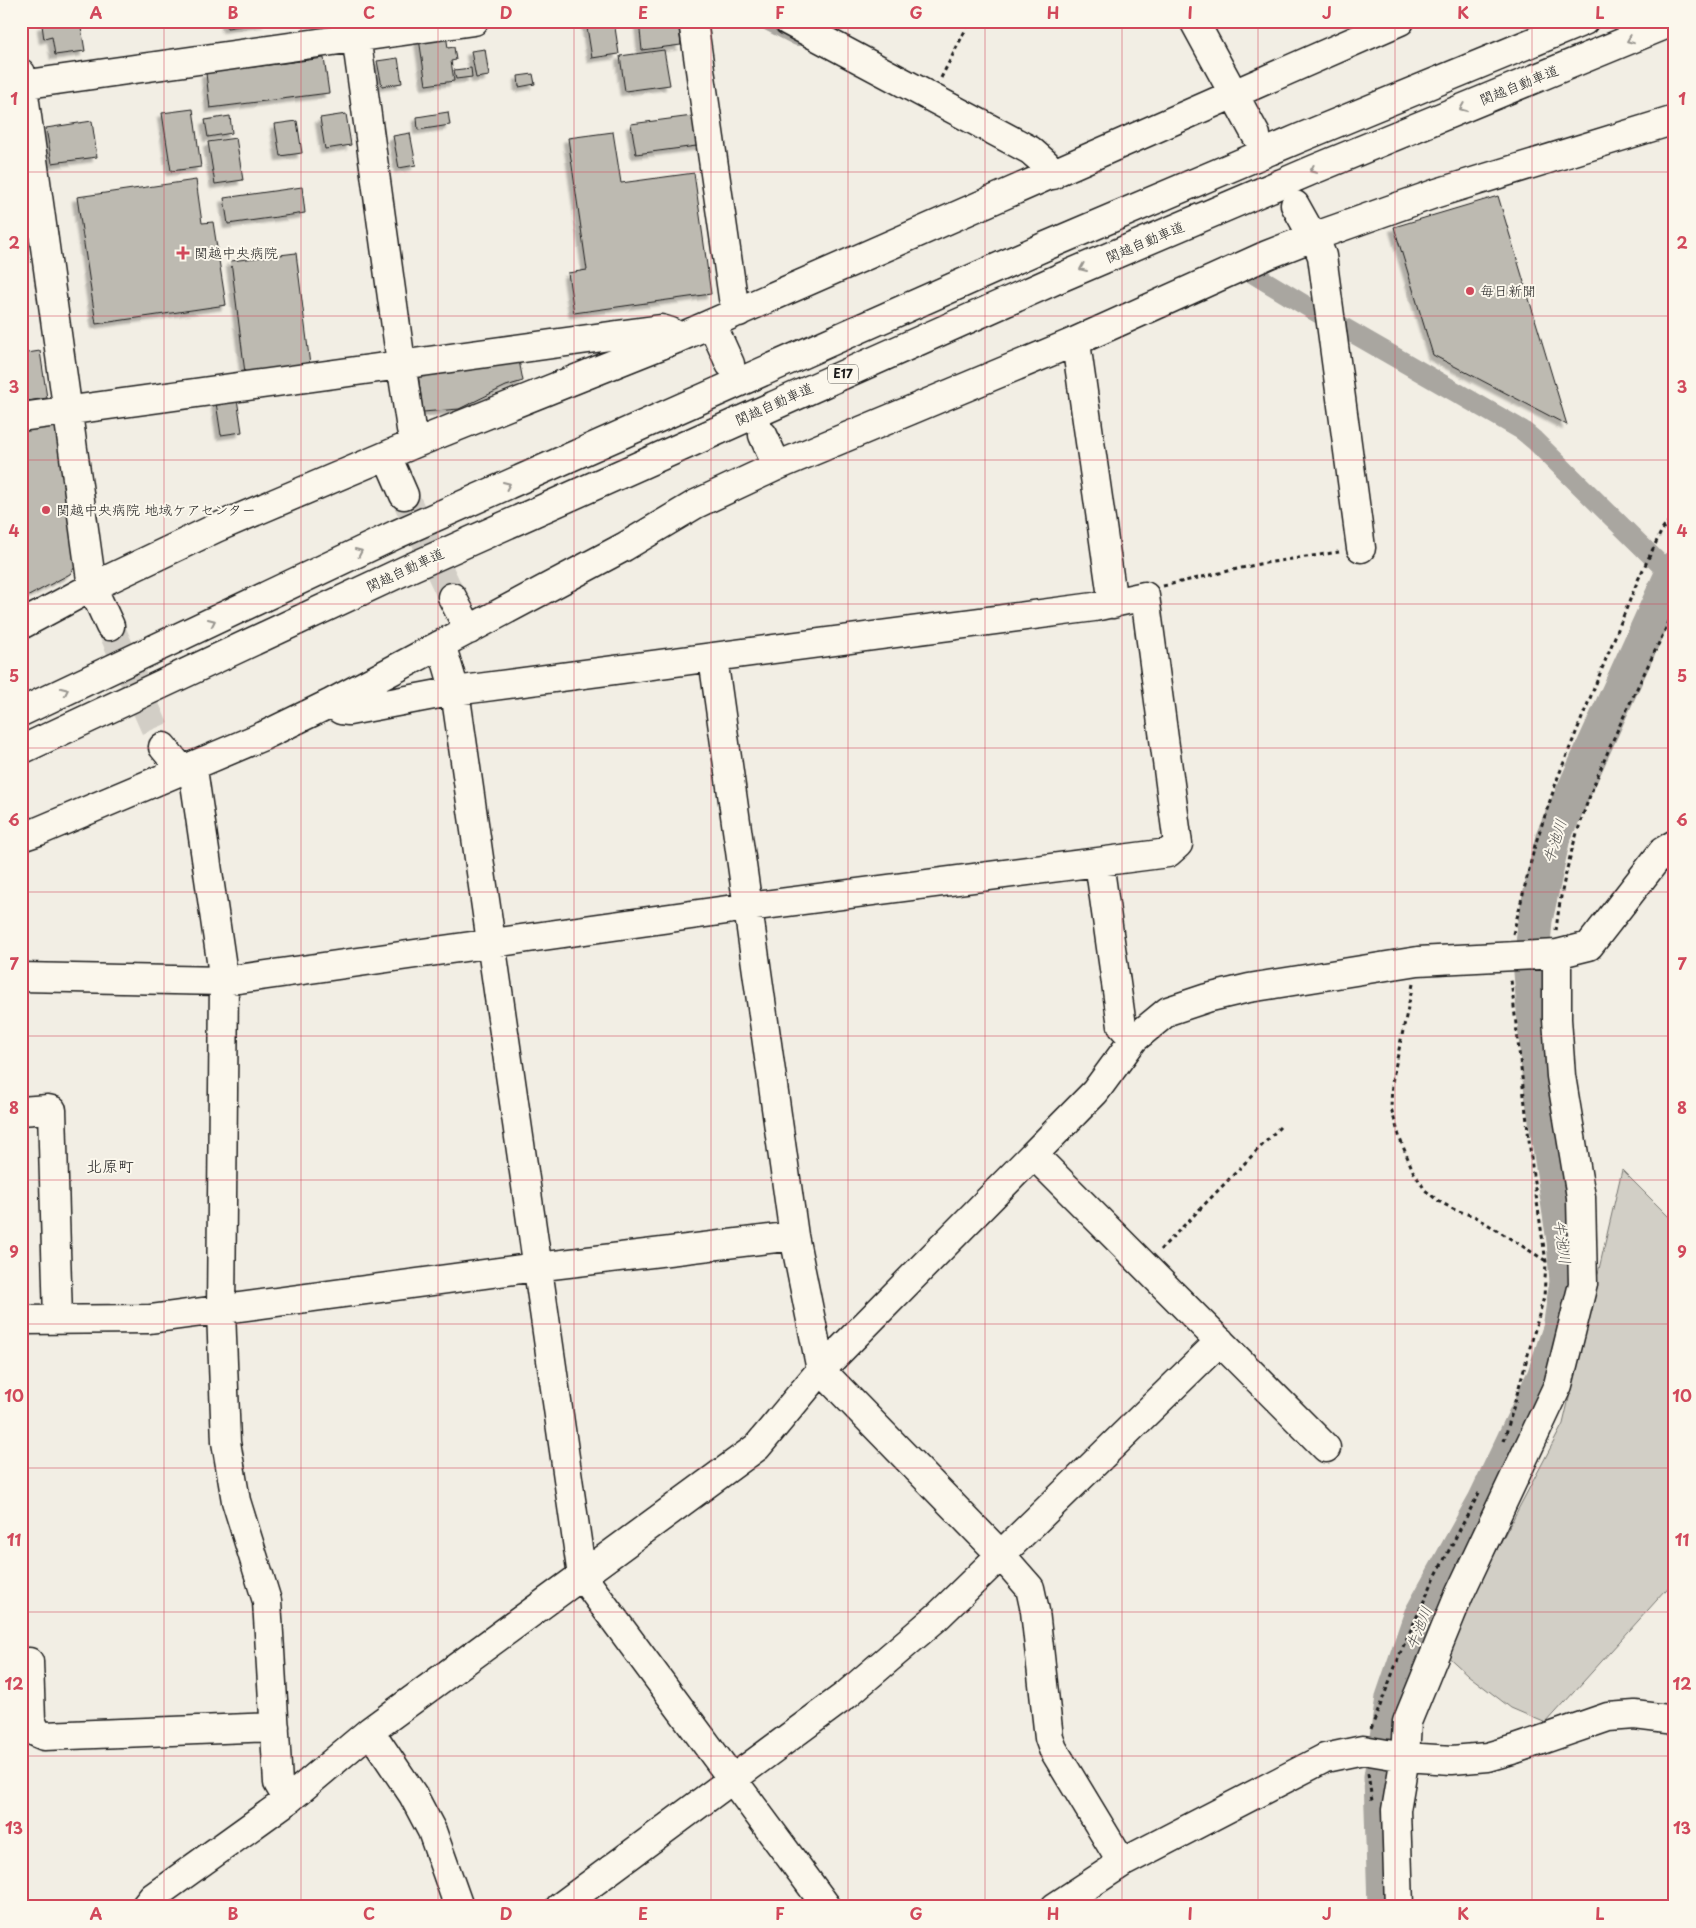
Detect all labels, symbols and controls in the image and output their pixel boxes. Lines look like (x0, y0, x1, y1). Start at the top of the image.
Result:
text: A (90, 0, 103, 24)
text: B (228, 0, 239, 24)
text: C (363, 0, 375, 24)
text: D (500, 0, 512, 24)
text: E (638, 0, 648, 24)
text: F (775, 0, 785, 24)
text: G (909, 0, 923, 24)
text: H (1047, 0, 1059, 24)
text: I (1187, 0, 1193, 24)
text: J (1322, 0, 1332, 24)
text: K (1457, 0, 1469, 24)
text: L (1595, 0, 1605, 24)
one-way arrow (1626, 34, 1635, 44)
street label: 関越自動車道 (1476, 59, 1562, 110)
text: 1 (10, 86, 18, 110)
text: 1 (1678, 86, 1686, 110)
one-way arrow (1459, 102, 1468, 112)
one-way arrow (1309, 163, 1318, 174)
street label: 関越自動車道 (1102, 215, 1188, 268)
text: 2 (8, 230, 20, 254)
text: 2 (1676, 230, 1688, 254)
place label: 関越中央病院 (194, 242, 278, 263)
marker: 関越中央病院 (176, 246, 190, 260)
one-way arrow (1079, 262, 1088, 273)
place label: 毎日新聞 (1480, 280, 1536, 301)
marker: 毎日新聞 (1464, 285, 1476, 297)
road number: E17 (828, 364, 858, 384)
text: 3 (9, 374, 19, 398)
text: 3 (1677, 374, 1687, 398)
street label: 関越自動車道 (731, 377, 816, 430)
one-way arrow (502, 481, 511, 492)
place label: 関越中央病院 地域ケアセンター (56, 499, 256, 520)
marker: 関越中央病院 地域ケアセンター (40, 504, 52, 516)
text: 4 (9, 518, 20, 542)
text: 4 (1677, 518, 1688, 542)
street label: 関越自動車道 (362, 542, 447, 597)
one-way arrow (354, 548, 363, 558)
one-way arrow (207, 617, 216, 628)
text: 5 (9, 663, 19, 687)
text: 5 (1677, 663, 1687, 687)
one-way arrow (60, 687, 69, 698)
text: 6 (8, 807, 20, 831)
text: 6 (1676, 807, 1688, 831)
water label: 牛池川 (1536, 816, 1571, 865)
text: 7 (9, 951, 19, 975)
text: 7 (1677, 951, 1687, 975)
text: 8 (9, 1095, 19, 1119)
text: 8 (1677, 1095, 1687, 1119)
district label: 北原町 (86, 1153, 134, 1177)
water label: 牛池川 (1549, 1218, 1578, 1266)
text: 9 (9, 1239, 19, 1263)
text: 9 (1677, 1239, 1687, 1263)
text: 10 (4, 1383, 24, 1407)
text: 10 (1672, 1383, 1692, 1407)
text: 11 (7, 1527, 21, 1551)
text: 11 (1675, 1527, 1689, 1551)
water label: 牛池川 (1399, 1602, 1437, 1653)
text: 12 (5, 1671, 23, 1695)
text: 12 (1673, 1671, 1691, 1695)
text: 13 (5, 1815, 23, 1839)
text: 13 (1673, 1815, 1691, 1839)
text: A (90, 1901, 103, 1925)
text: B (228, 1901, 239, 1925)
text: C (363, 1901, 375, 1925)
text: D (500, 1901, 512, 1925)
text: E (638, 1901, 648, 1925)
text: F (775, 1901, 785, 1925)
text: G (909, 1901, 923, 1925)
text: H (1047, 1901, 1059, 1925)
text: I (1187, 1901, 1193, 1925)
text: J (1322, 1901, 1332, 1925)
text: K (1457, 1901, 1469, 1925)
text: L (1595, 1901, 1605, 1925)

